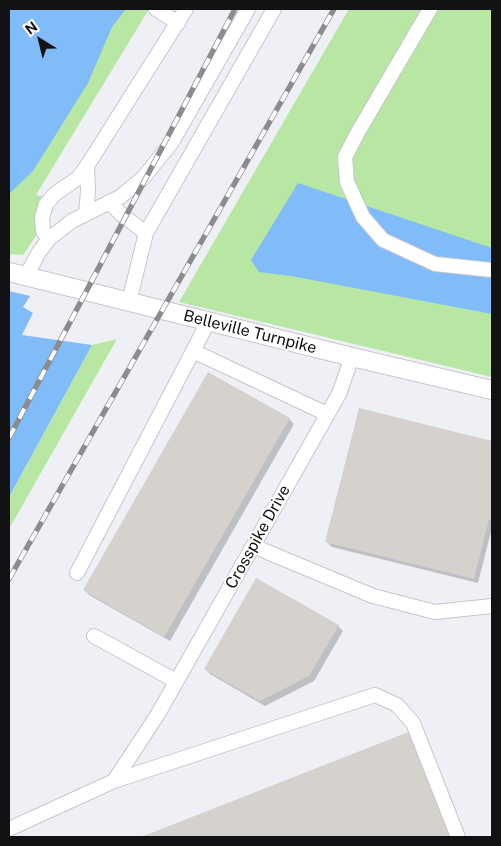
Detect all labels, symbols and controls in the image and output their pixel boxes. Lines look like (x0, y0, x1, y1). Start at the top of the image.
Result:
north arrow (15, 15, 65, 65)
text: N (22, 18, 40, 38)
street label: Belleville Turnpike (181, 306, 319, 358)
street label: Crosspike Drive (222, 482, 294, 592)

